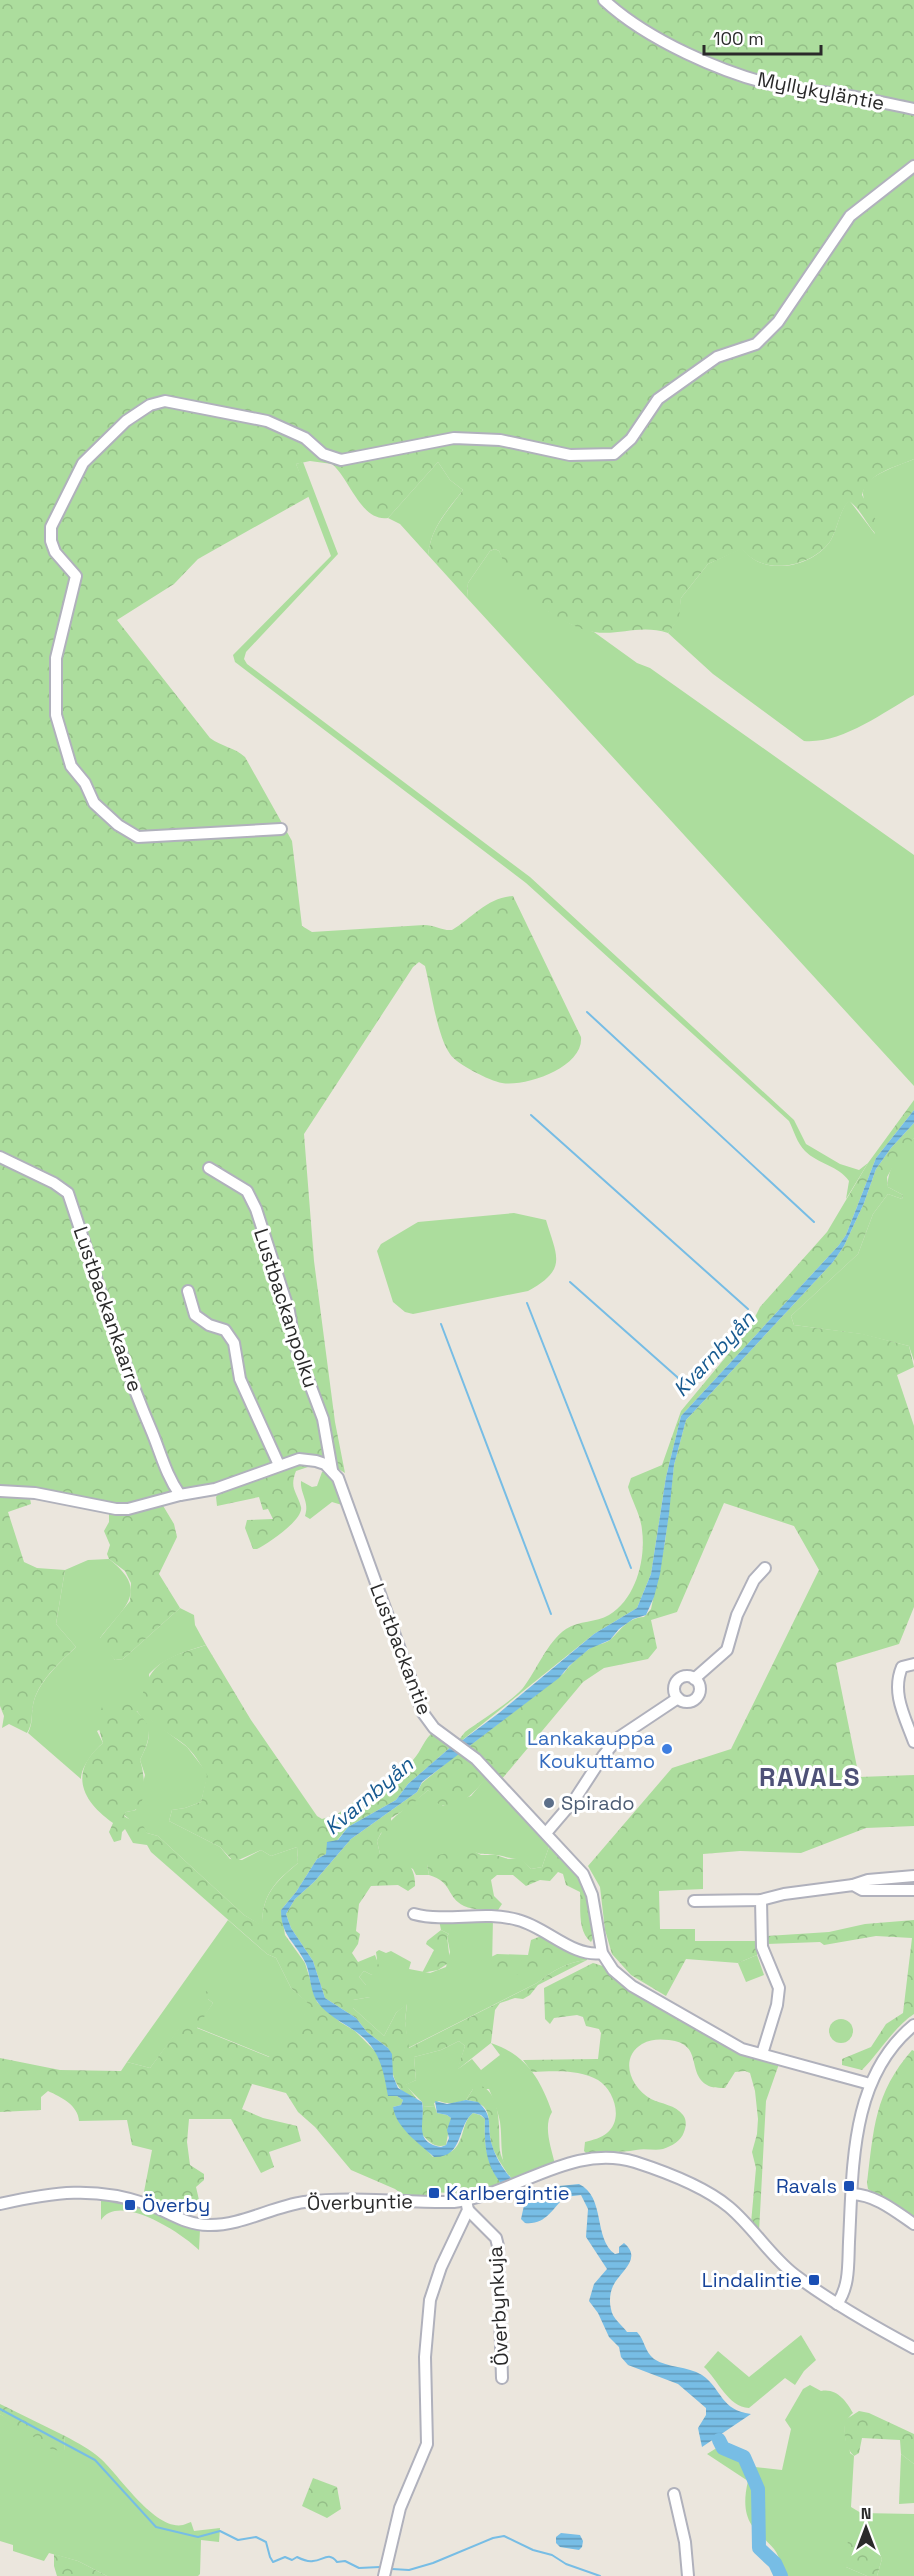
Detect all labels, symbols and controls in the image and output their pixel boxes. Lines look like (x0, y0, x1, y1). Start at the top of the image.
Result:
scale bar (704, 18, 821, 56)
text: 100 m (713, 27, 764, 50)
street label: Myllykyläntie (755, 66, 887, 116)
street label: Lustbackankaarre (68, 1223, 148, 1395)
street label: Lustbackanpolku (248, 1225, 324, 1391)
water label: Kvarnbyån (667, 1304, 761, 1402)
street label: Lustbackantie (364, 1580, 438, 1718)
place label: Lankakauppa Koukuttamo (527, 1725, 655, 1774)
marker: Lankakauppa Koukuttamo (660, 1742, 674, 1756)
water label: Kvarnbyån (319, 1750, 419, 1840)
district label: RAVALS (759, 1760, 861, 1794)
place label: Spirado (561, 1790, 635, 1816)
marker: Spirado (542, 1796, 556, 1810)
place label: Ravals (776, 2173, 837, 2199)
marker: Ravals (842, 2179, 856, 2193)
place label: Karlbergintie (446, 2180, 570, 2206)
marker: Karlbergintie (427, 2186, 441, 2200)
street label: Överbyntie (307, 2188, 413, 2216)
place label: Överby (142, 2192, 210, 2218)
marker: Överby (123, 2198, 137, 2212)
street label: Överbynkuja (482, 2245, 514, 2367)
place label: Lindalintie (702, 2267, 802, 2293)
marker: Lindalintie (807, 2273, 821, 2287)
north arrow (836, 2498, 896, 2558)
text: N (861, 2503, 871, 2524)

